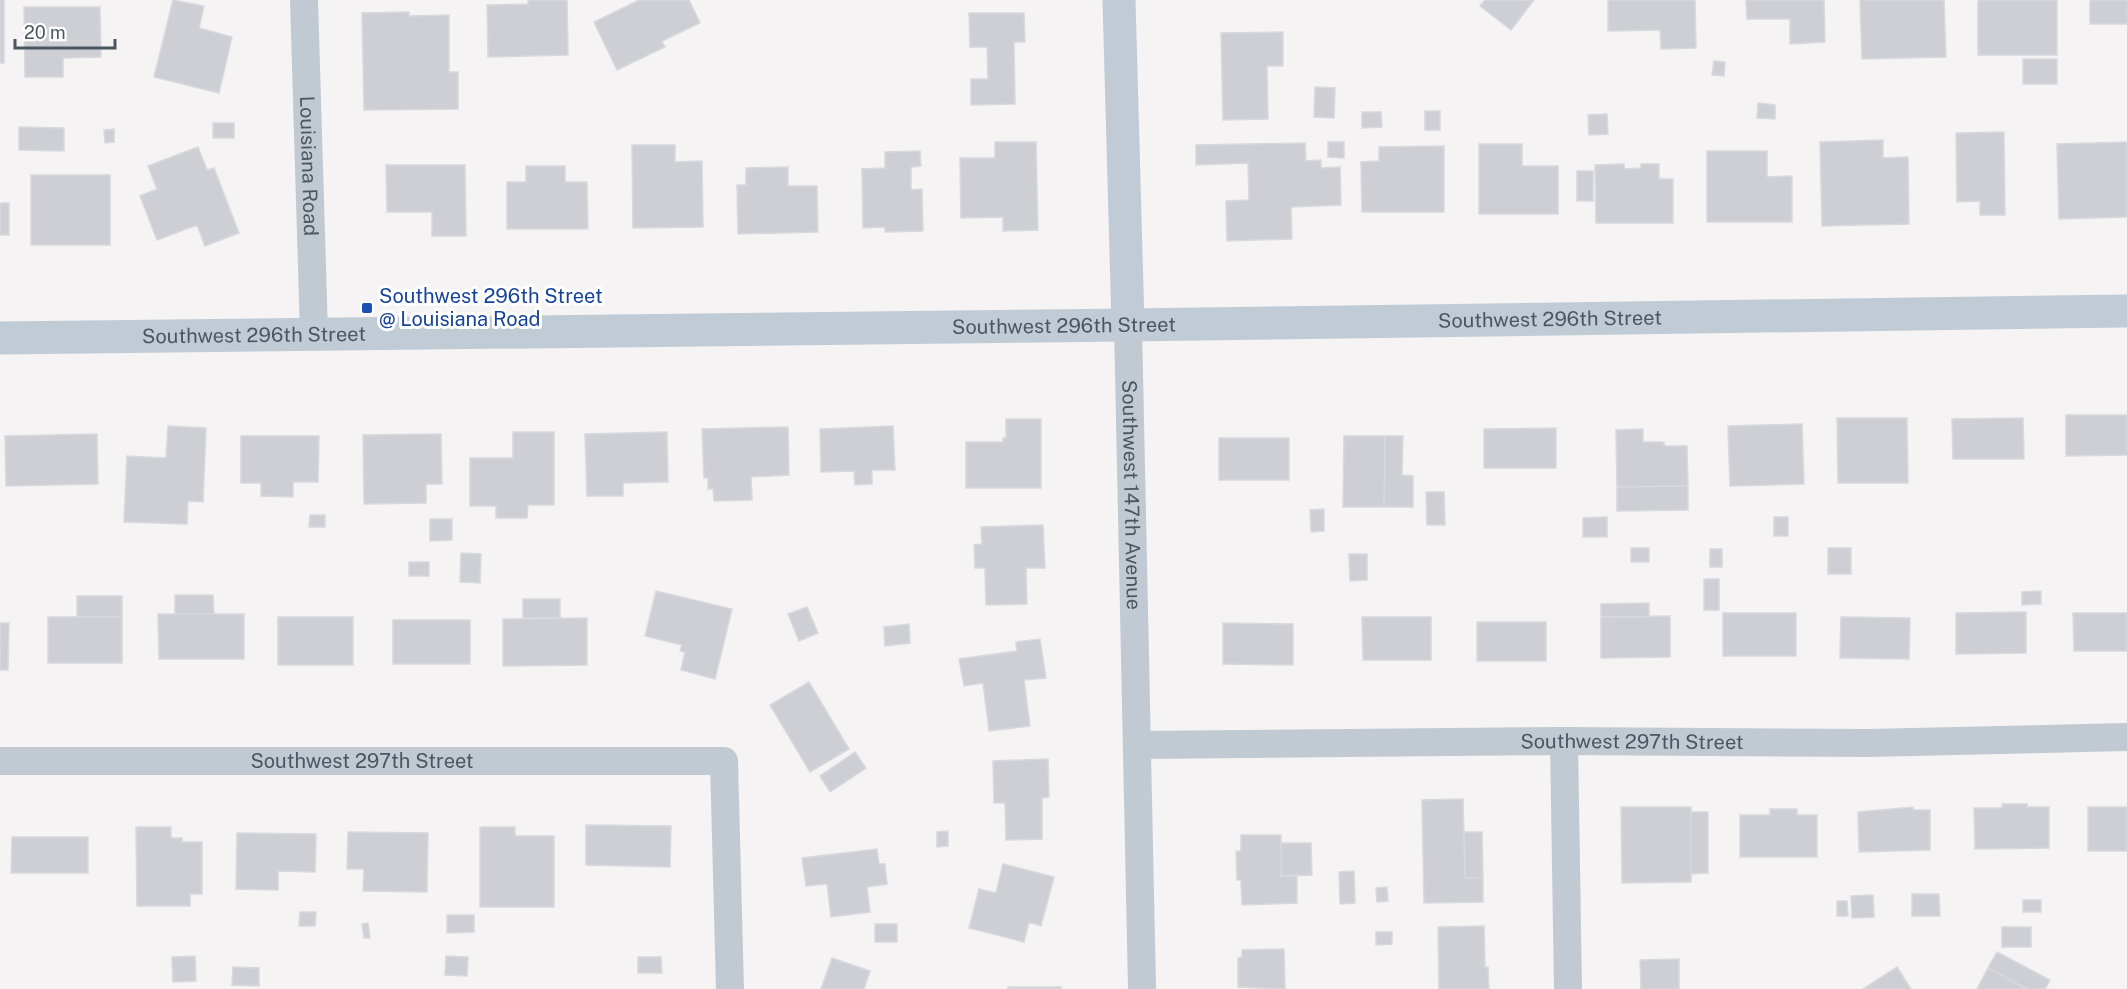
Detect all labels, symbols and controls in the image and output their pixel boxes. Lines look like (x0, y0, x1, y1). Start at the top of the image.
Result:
scale bar (15, 12, 116, 50)
text: 20 m (24, 22, 66, 43)
street label: Louisiana Road (295, 96, 323, 236)
place label: Southwest 296th Street @ Louisiana Road (379, 284, 603, 331)
marker: Southwest 296th Street @ Louisiana Road (360, 301, 374, 315)
street label: Southwest 296th Street (1438, 306, 1662, 333)
street label: Southwest 296th Street (952, 312, 1176, 339)
street label: Southwest 296th Street (142, 322, 366, 348)
street label: Southwest 147th Avenue (1117, 380, 1146, 610)
street label: Southwest 297th Street (1520, 729, 1744, 754)
street label: Southwest 297th Street (250, 749, 474, 773)

